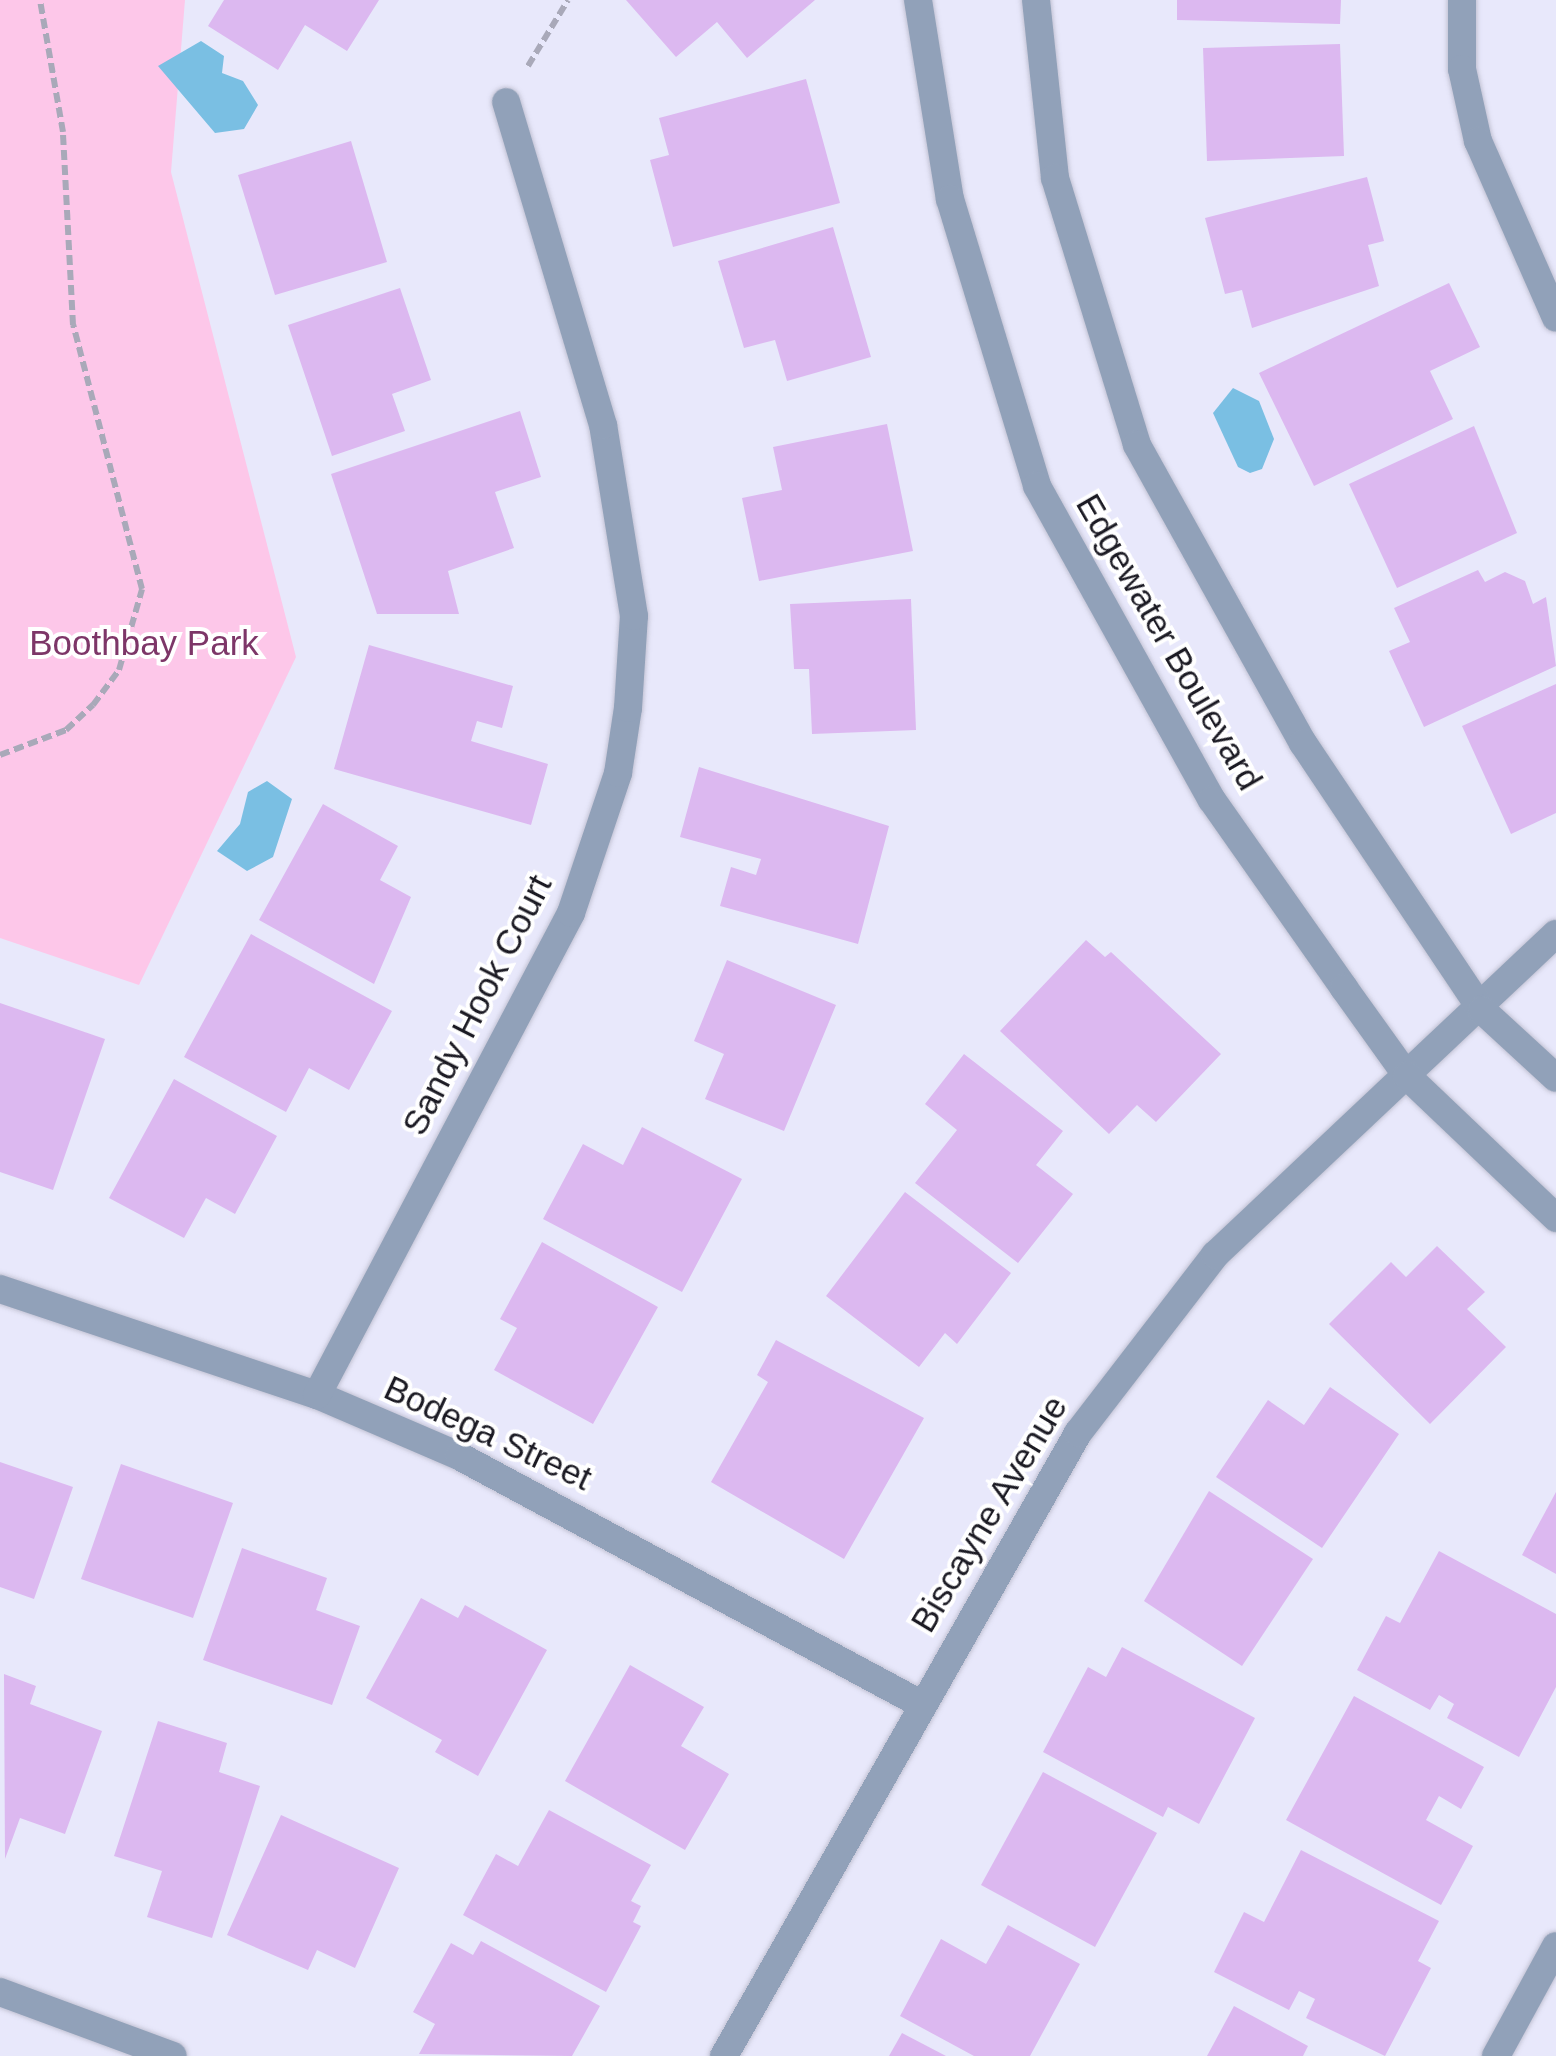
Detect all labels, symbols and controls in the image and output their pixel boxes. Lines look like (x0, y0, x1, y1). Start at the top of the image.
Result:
street label: Edgewater Boulevard (1067, 487, 1271, 797)
park label: Boothbay Park (29, 622, 259, 664)
street label: Sandy Hook Court (393, 868, 561, 1142)
street label: Bodega Street (378, 1367, 598, 1499)
street label: Biscayne Avenue (902, 1388, 1076, 1640)

